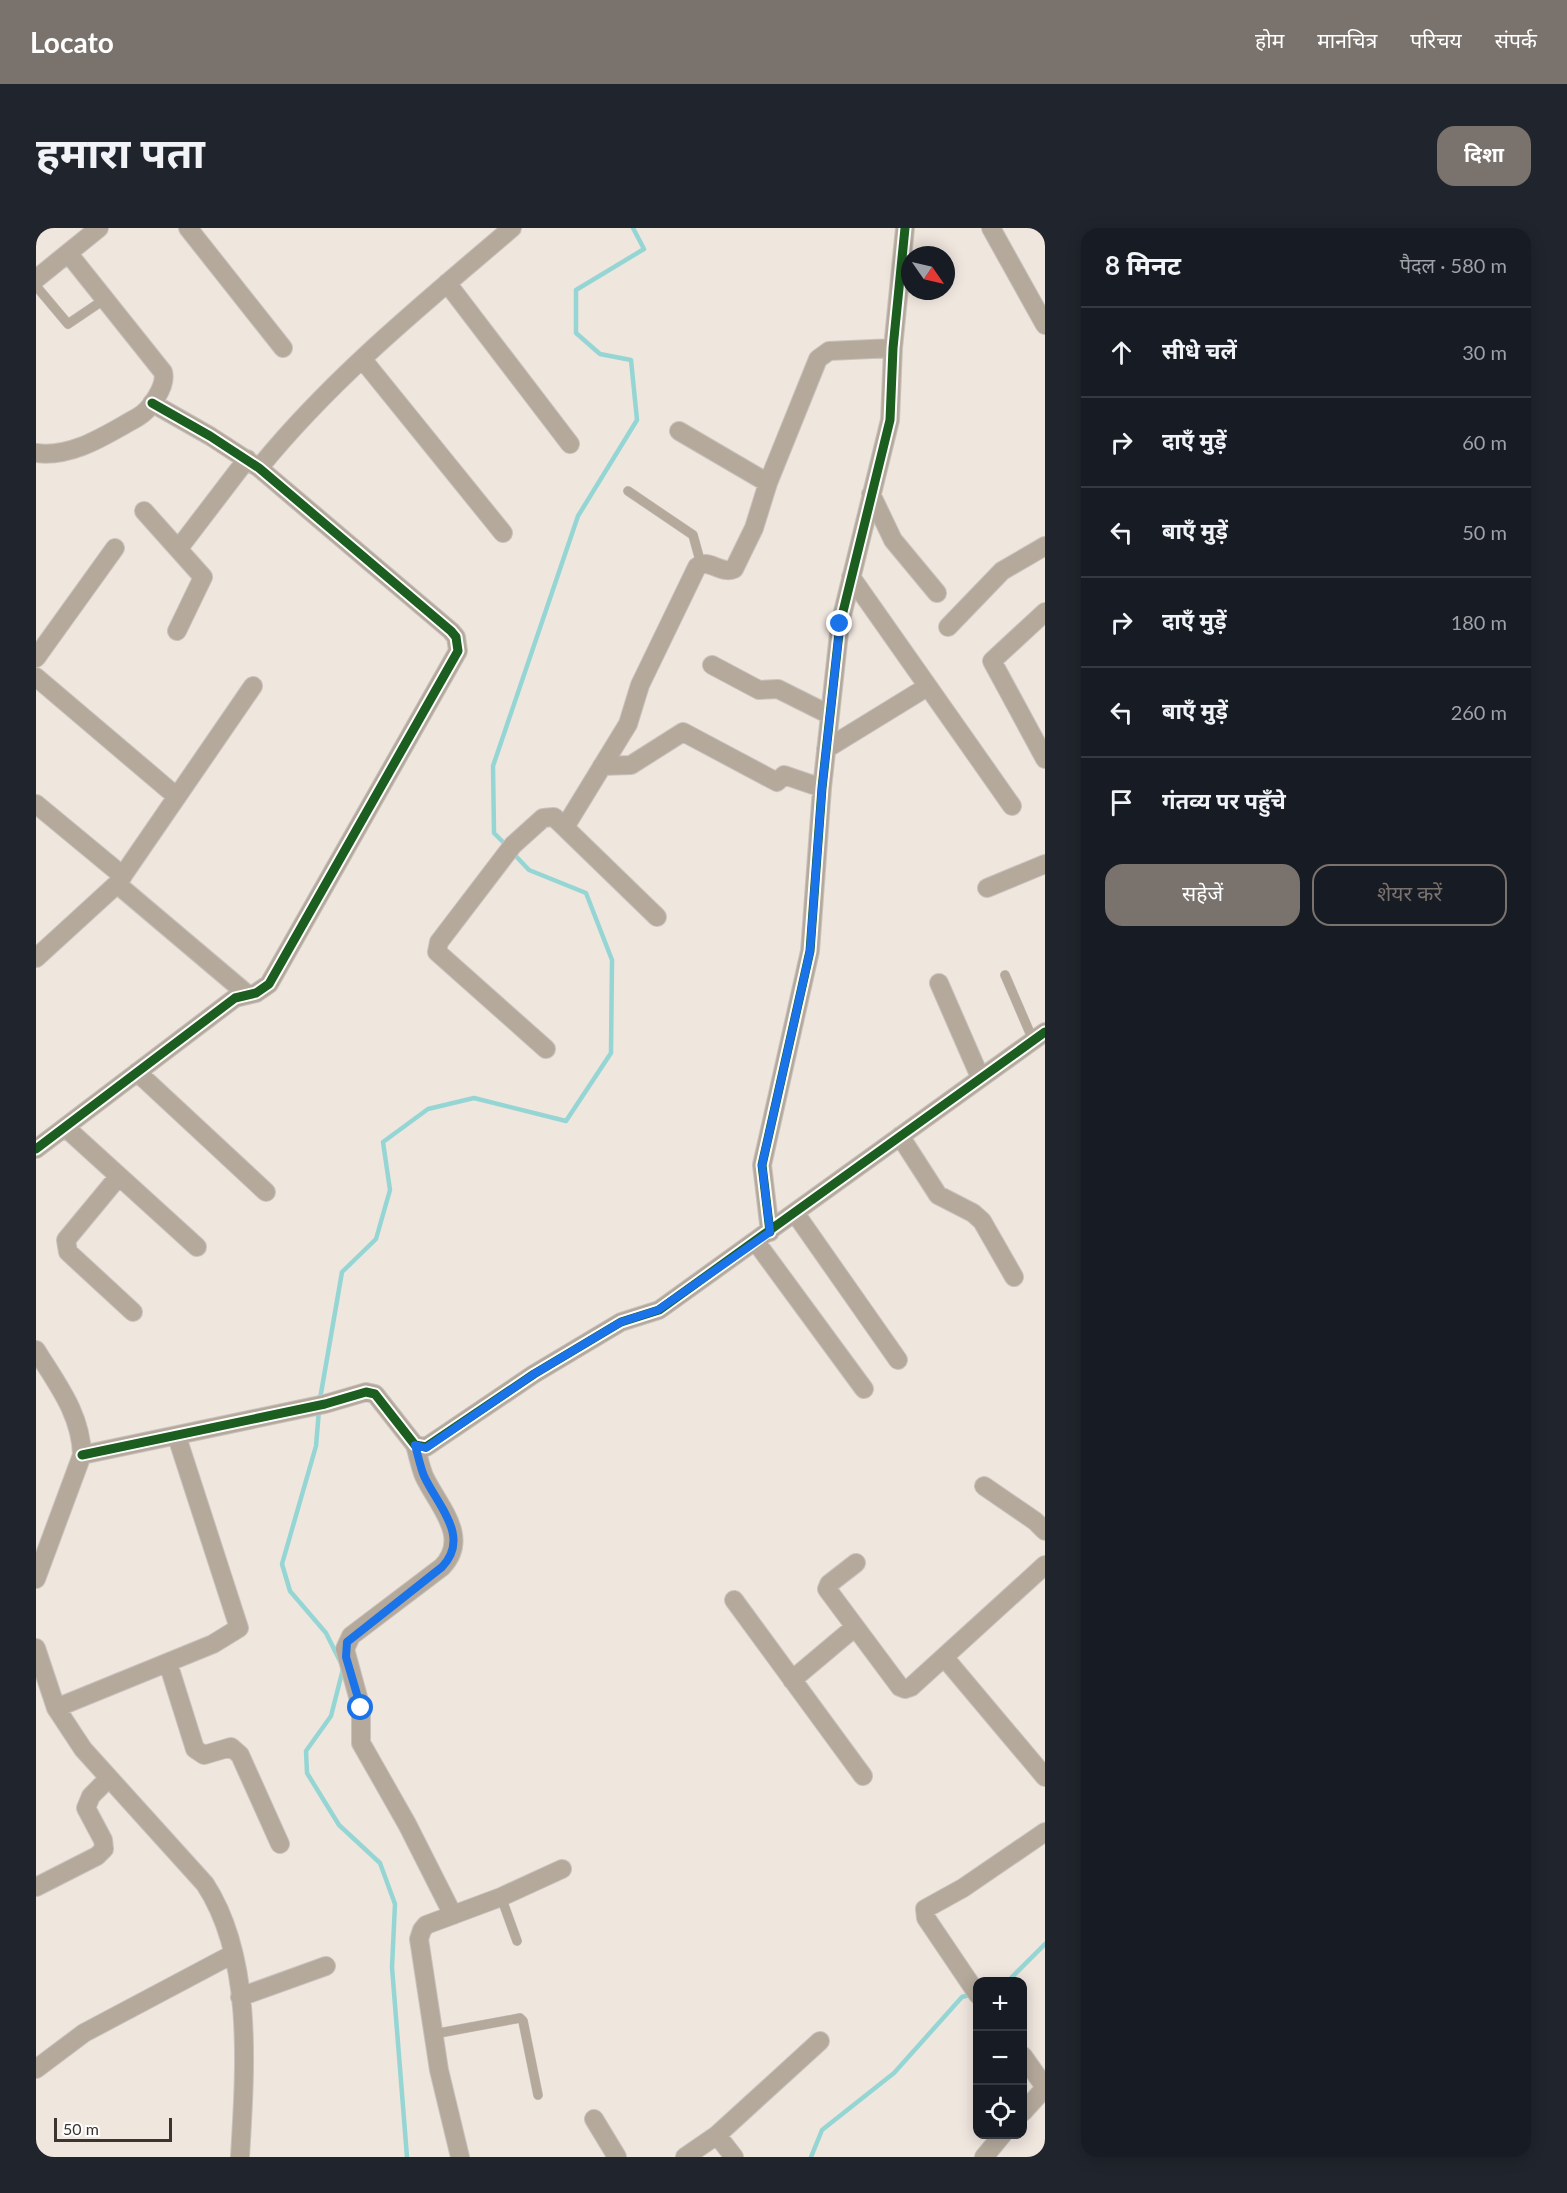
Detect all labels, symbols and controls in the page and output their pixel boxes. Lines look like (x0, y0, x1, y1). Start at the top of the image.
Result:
text: Locato (30, 25, 114, 59)
text: होम (1255, 27, 1284, 52)
text: मानचित्र (1317, 27, 1377, 52)
text: परिचय (1410, 27, 1462, 52)
text: संपर्क (1495, 27, 1537, 52)
button: दिशा (1437, 126, 1531, 186)
text: हमारा पता (36, 127, 205, 177)
north arrow (901, 246, 955, 300)
text: 8 मिनट (1105, 249, 1181, 281)
text: पैदल · 580 m (1400, 253, 1507, 277)
icon: ahead (1105, 336, 1138, 369)
text: सीधे चलें (1162, 337, 1237, 364)
text: 30 m (1462, 340, 1507, 364)
icon: right (1105, 426, 1138, 459)
text: दाएँ मुड़ें (1162, 427, 1226, 454)
text: 60 m (1462, 430, 1507, 454)
icon: left (1105, 516, 1138, 549)
text: बाएँ मुड़ें (1162, 517, 1228, 544)
text: 50 m (1462, 520, 1507, 544)
icon: right (1105, 606, 1138, 639)
text: दाएँ मुड़ें (1162, 607, 1226, 634)
route end (826, 610, 852, 636)
text: 180 m (1451, 610, 1507, 634)
icon: left (1105, 696, 1138, 729)
text: बाएँ मुड़ें (1162, 697, 1228, 724)
text: 260 m (1451, 700, 1507, 724)
icon: arrive (1105, 786, 1138, 819)
text: गंतव्य पर पहुँचे (1162, 787, 1286, 814)
button: सहेजें (1105, 864, 1300, 926)
button: शेयर करें (1312, 864, 1507, 926)
route start (347, 1694, 373, 1720)
map controls (973, 1977, 1027, 2139)
button: + (973, 1977, 1027, 2031)
button: − (973, 2031, 1027, 2085)
button: locate (973, 2085, 1027, 2139)
scale bar (54, 2115, 172, 2142)
text: 50 m (63, 2119, 99, 2138)

